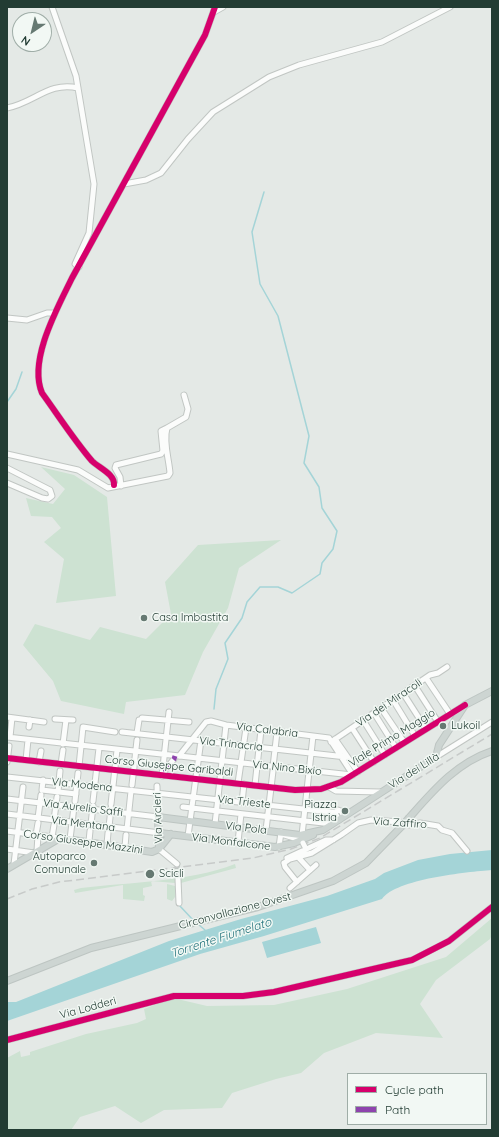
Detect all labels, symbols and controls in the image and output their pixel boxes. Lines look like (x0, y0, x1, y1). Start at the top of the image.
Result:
north arrow (12, 12, 52, 52)
text: N (18, 33, 33, 49)
place label: Casa Imbastita (152, 611, 229, 625)
marker: Casa Imbastita (139, 613, 149, 623)
street label: Via dei Miracoli (353, 676, 425, 730)
street label: Viale Primo Maggio (346, 706, 438, 770)
place label: Lukoil (451, 719, 480, 733)
street label: Via Calabria (235, 720, 299, 740)
marker: Lukoil (438, 721, 448, 731)
street label: Via Trinacria (199, 734, 263, 754)
street label: Via dei Lillà (386, 750, 442, 792)
street label: Corso Giuseppe Garibaldi (104, 753, 234, 779)
street label: Via Nino Bixio (252, 758, 322, 778)
street label: Via Modena (51, 775, 113, 795)
street label: Via Arcieri (151, 792, 165, 844)
street label: Via Trieste (217, 793, 271, 811)
street label: Via Aurelio Saffi (42, 797, 124, 819)
place label: Piazza Istria (304, 798, 337, 824)
marker: Piazza Istria (340, 806, 350, 816)
street label: Via Mentana (50, 814, 116, 834)
street label: Via Zaffiro (373, 815, 427, 831)
street label: Via Pola (225, 819, 267, 837)
street label: Corso Giuseppe Mazzini (22, 827, 144, 857)
street label: Via Monfalcone (191, 831, 271, 853)
place label: Autoparco Comunale (33, 850, 86, 876)
marker: Autoparco Comunale (89, 858, 99, 868)
place label: Scicli (159, 867, 184, 881)
marker: Scicli (144, 868, 156, 880)
street label: Circonvallazione Ovest (178, 890, 292, 932)
water label: Torrente Fiumelato (169, 915, 273, 961)
street label: Via Lodderi (58, 994, 118, 1022)
legend (347, 1073, 487, 1125)
text: Cycle path (385, 1082, 444, 1097)
text: Path (385, 1102, 410, 1117)

